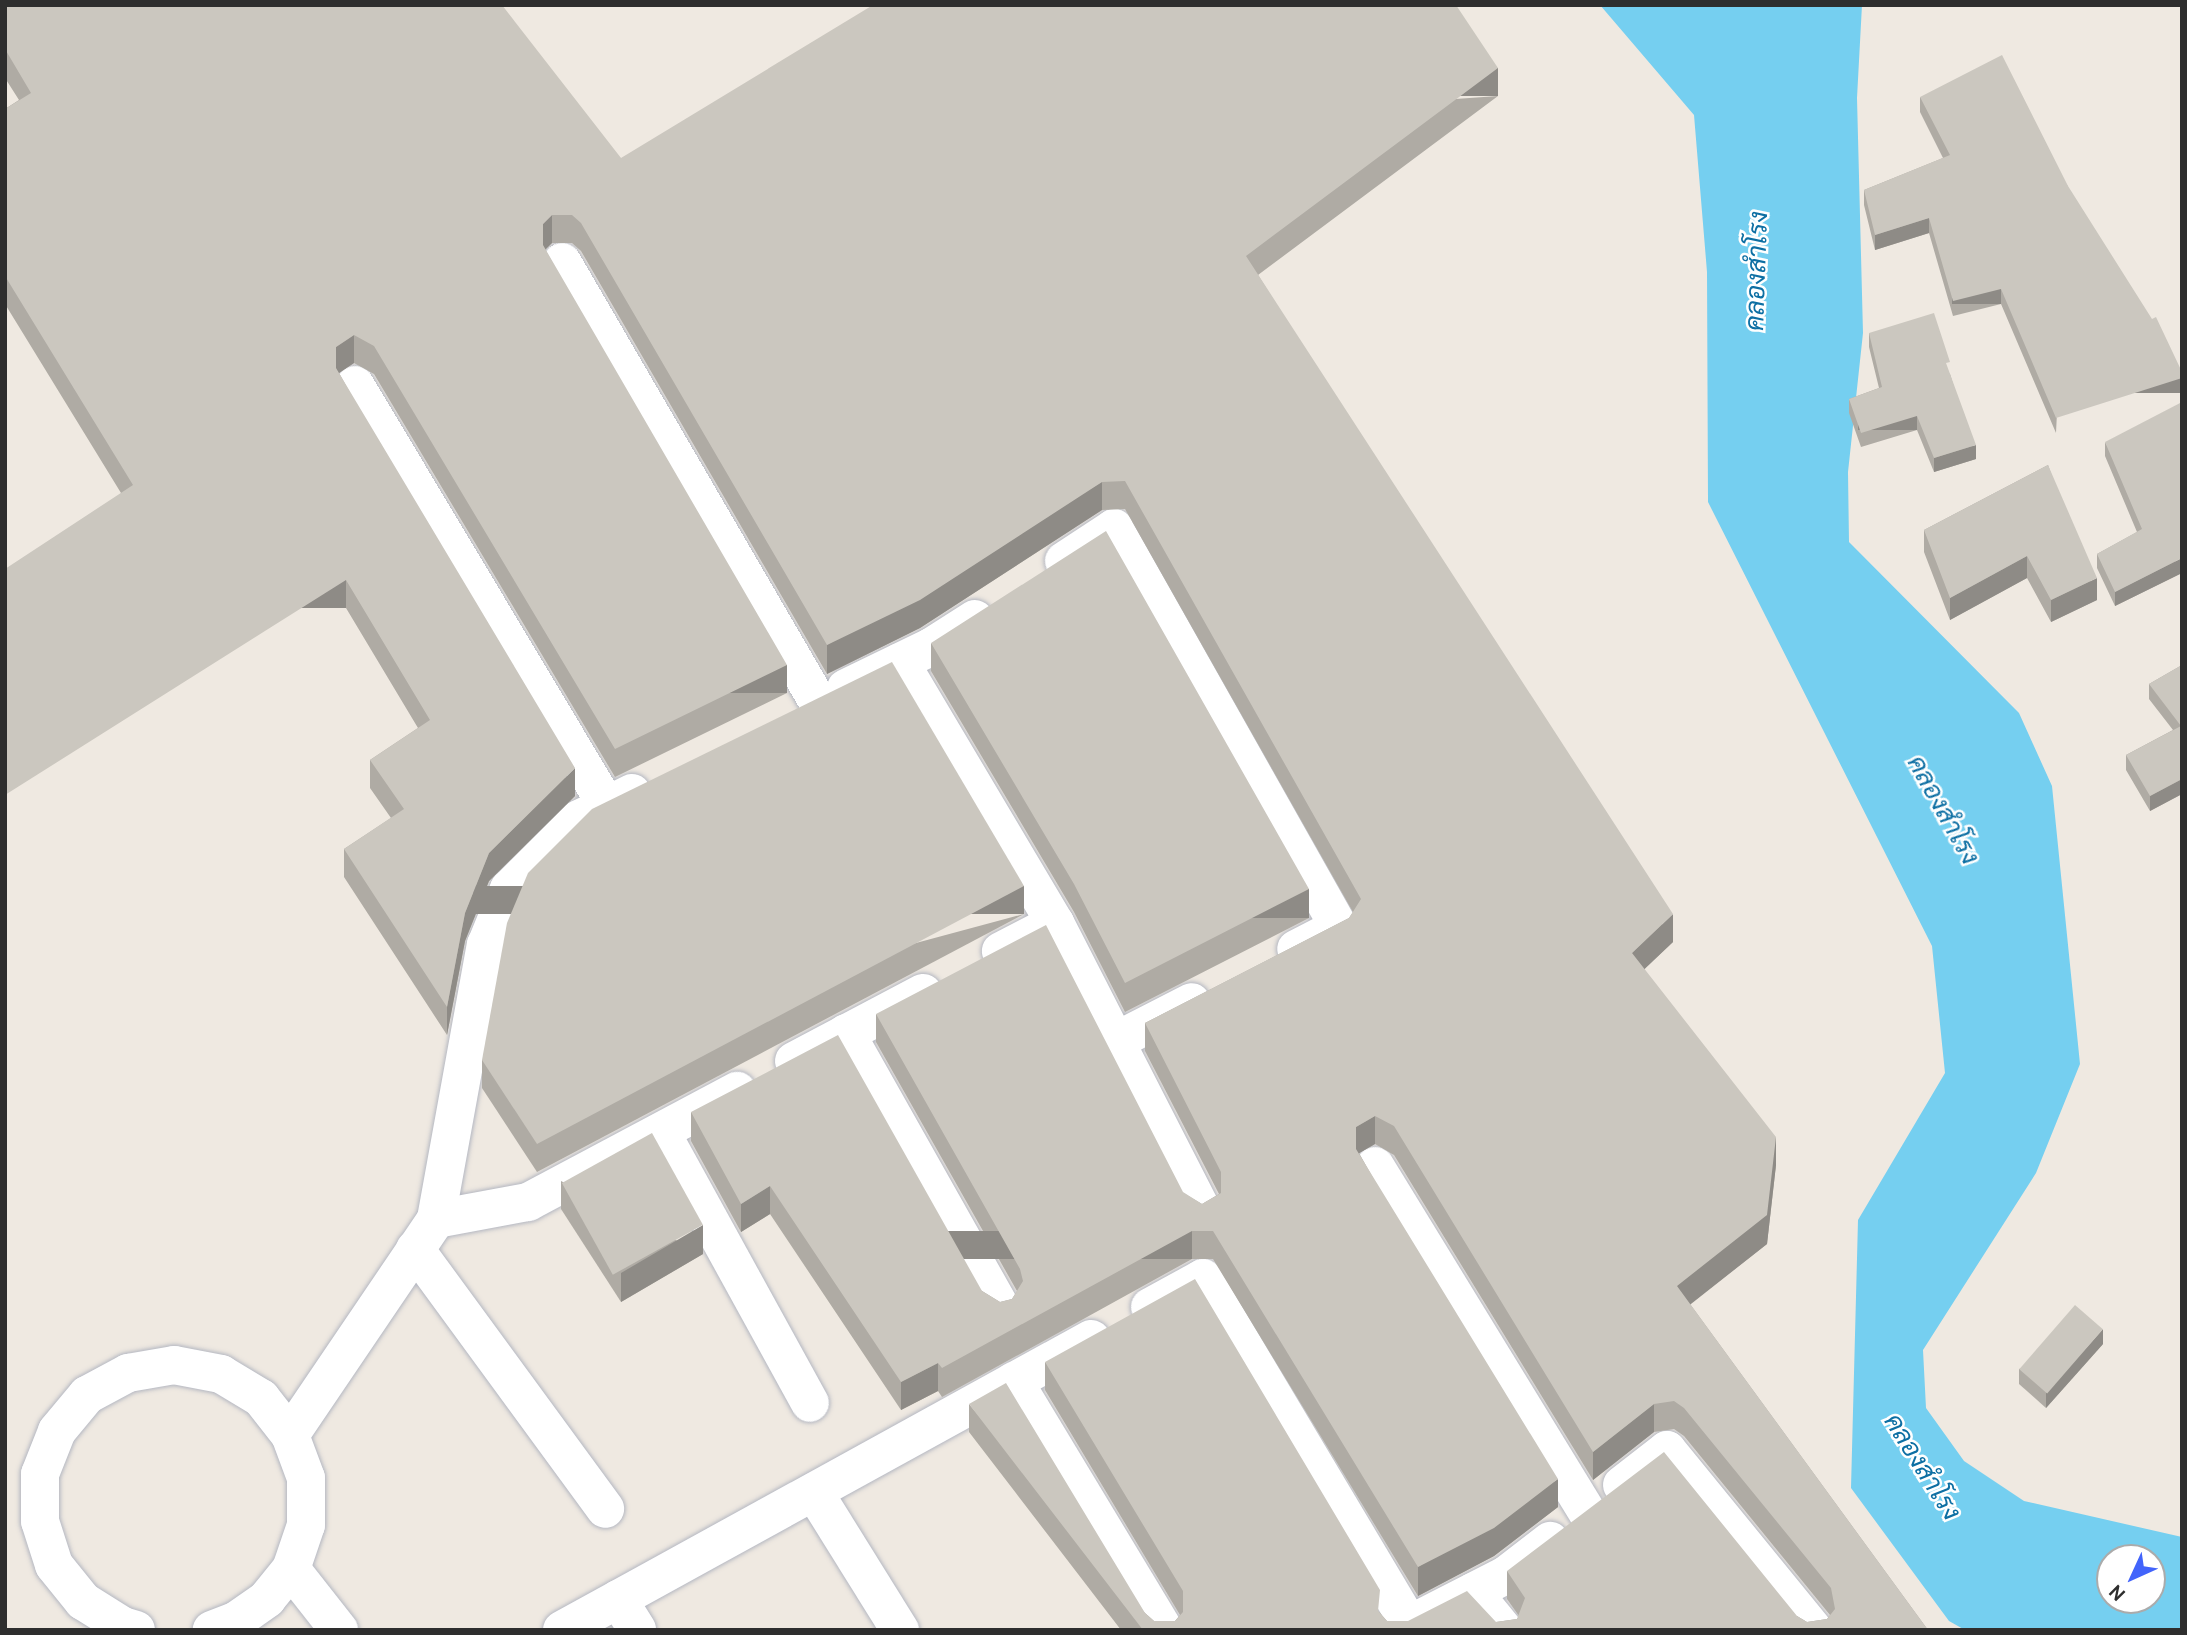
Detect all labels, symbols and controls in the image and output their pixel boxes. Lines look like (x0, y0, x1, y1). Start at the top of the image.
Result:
water label: คลองสำโรง (1739, 211, 1775, 331)
water label: คลองสำโรง (1900, 750, 1986, 870)
water label: คลองสำโรง (1877, 1408, 1967, 1526)
north arrow (2096, 1544, 2166, 1614)
text: N (2104, 1580, 2130, 1606)

